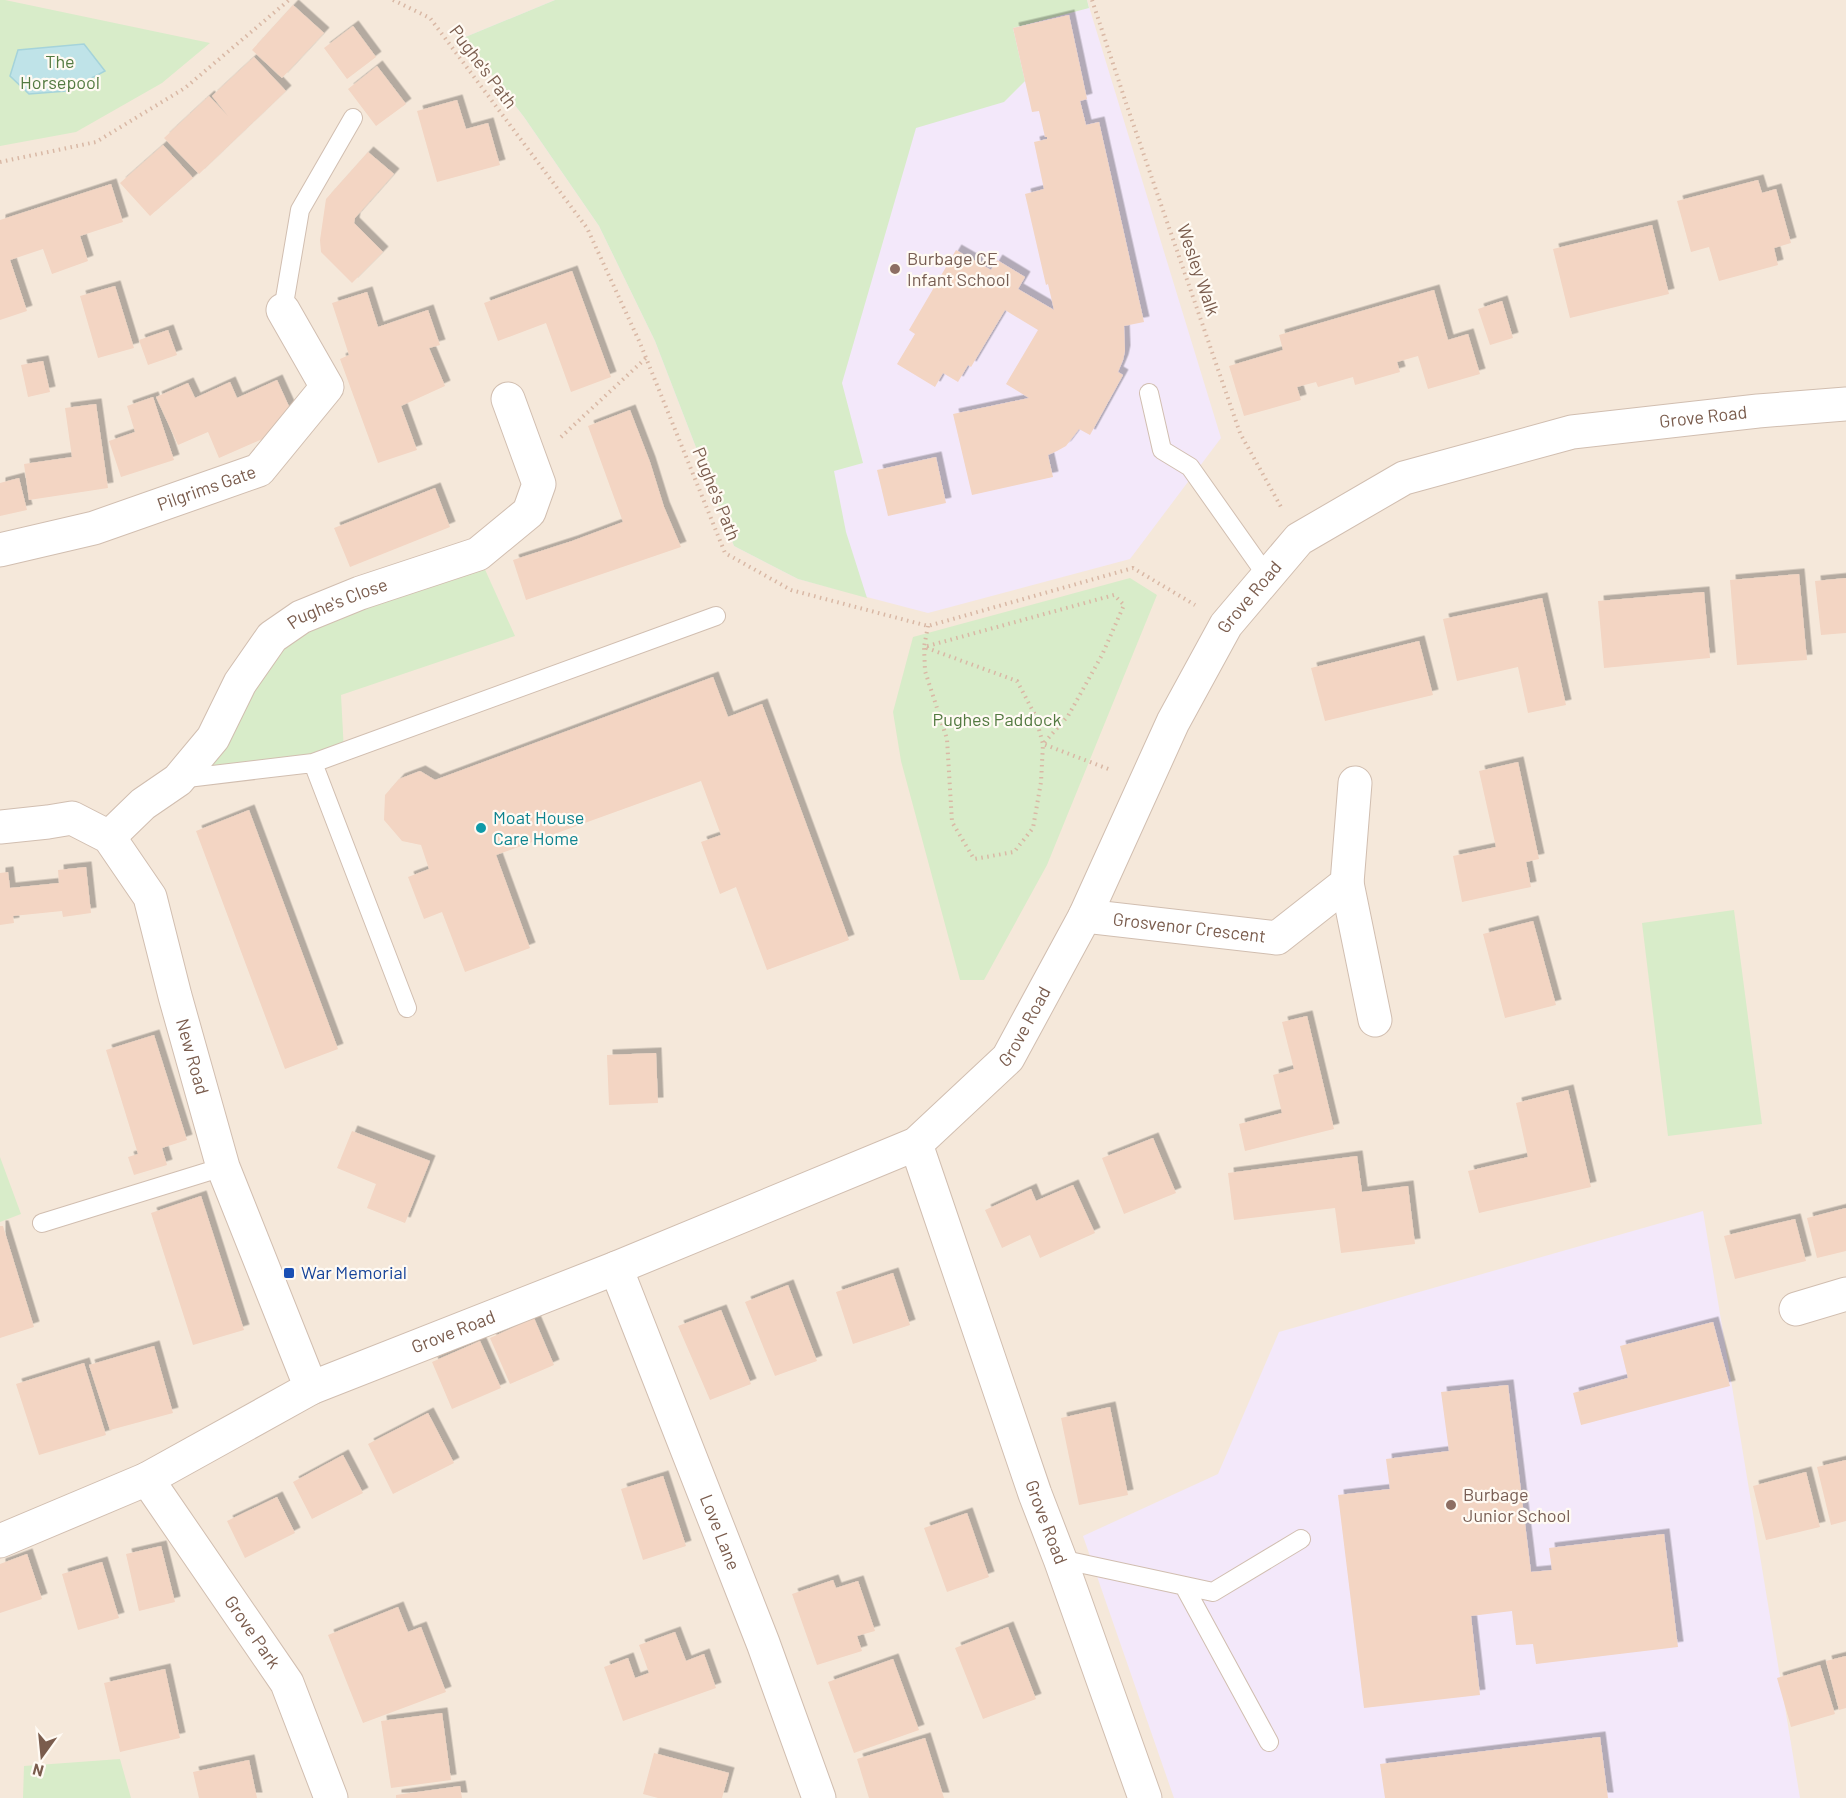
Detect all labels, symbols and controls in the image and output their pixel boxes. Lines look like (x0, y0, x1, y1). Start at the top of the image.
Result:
street label: Pughe's Path (445, 20, 522, 113)
park label: The Horsepool (20, 50, 100, 93)
street label: Wesley Walk (1173, 221, 1225, 319)
place label: Burbage CE Infant School (907, 247, 1010, 290)
marker: Burbage CE Infant School (888, 262, 902, 276)
street label: Grove Road (1658, 400, 1748, 432)
street label: Pughe's Path (688, 444, 746, 544)
street label: Pilgrims Gate (154, 460, 259, 515)
street label: Grove Road (1212, 556, 1286, 636)
street label: Pughe's Close (283, 573, 390, 633)
park label: Pughes Paddock (933, 708, 1061, 730)
place label: Moat House Care Home (493, 806, 584, 849)
marker: Moat House Care Home (474, 821, 488, 835)
street label: Grosvenor Crescent (1112, 907, 1267, 947)
street label: Grove Road (994, 982, 1055, 1071)
street label: New Road (172, 1016, 214, 1097)
place label: War Memorial (301, 1261, 407, 1283)
marker: War Memorial (282, 1266, 296, 1280)
street label: Grove Road (408, 1305, 498, 1357)
street label: Grove Road (1021, 1477, 1073, 1567)
place label: Burbage Junior School (1463, 1483, 1571, 1526)
street label: Love Lane (696, 1491, 745, 1573)
marker: Burbage Junior School (1444, 1498, 1458, 1512)
street label: Grove Park (220, 1591, 286, 1673)
north arrow (12, 1726, 72, 1786)
text: N (30, 1760, 46, 1782)

